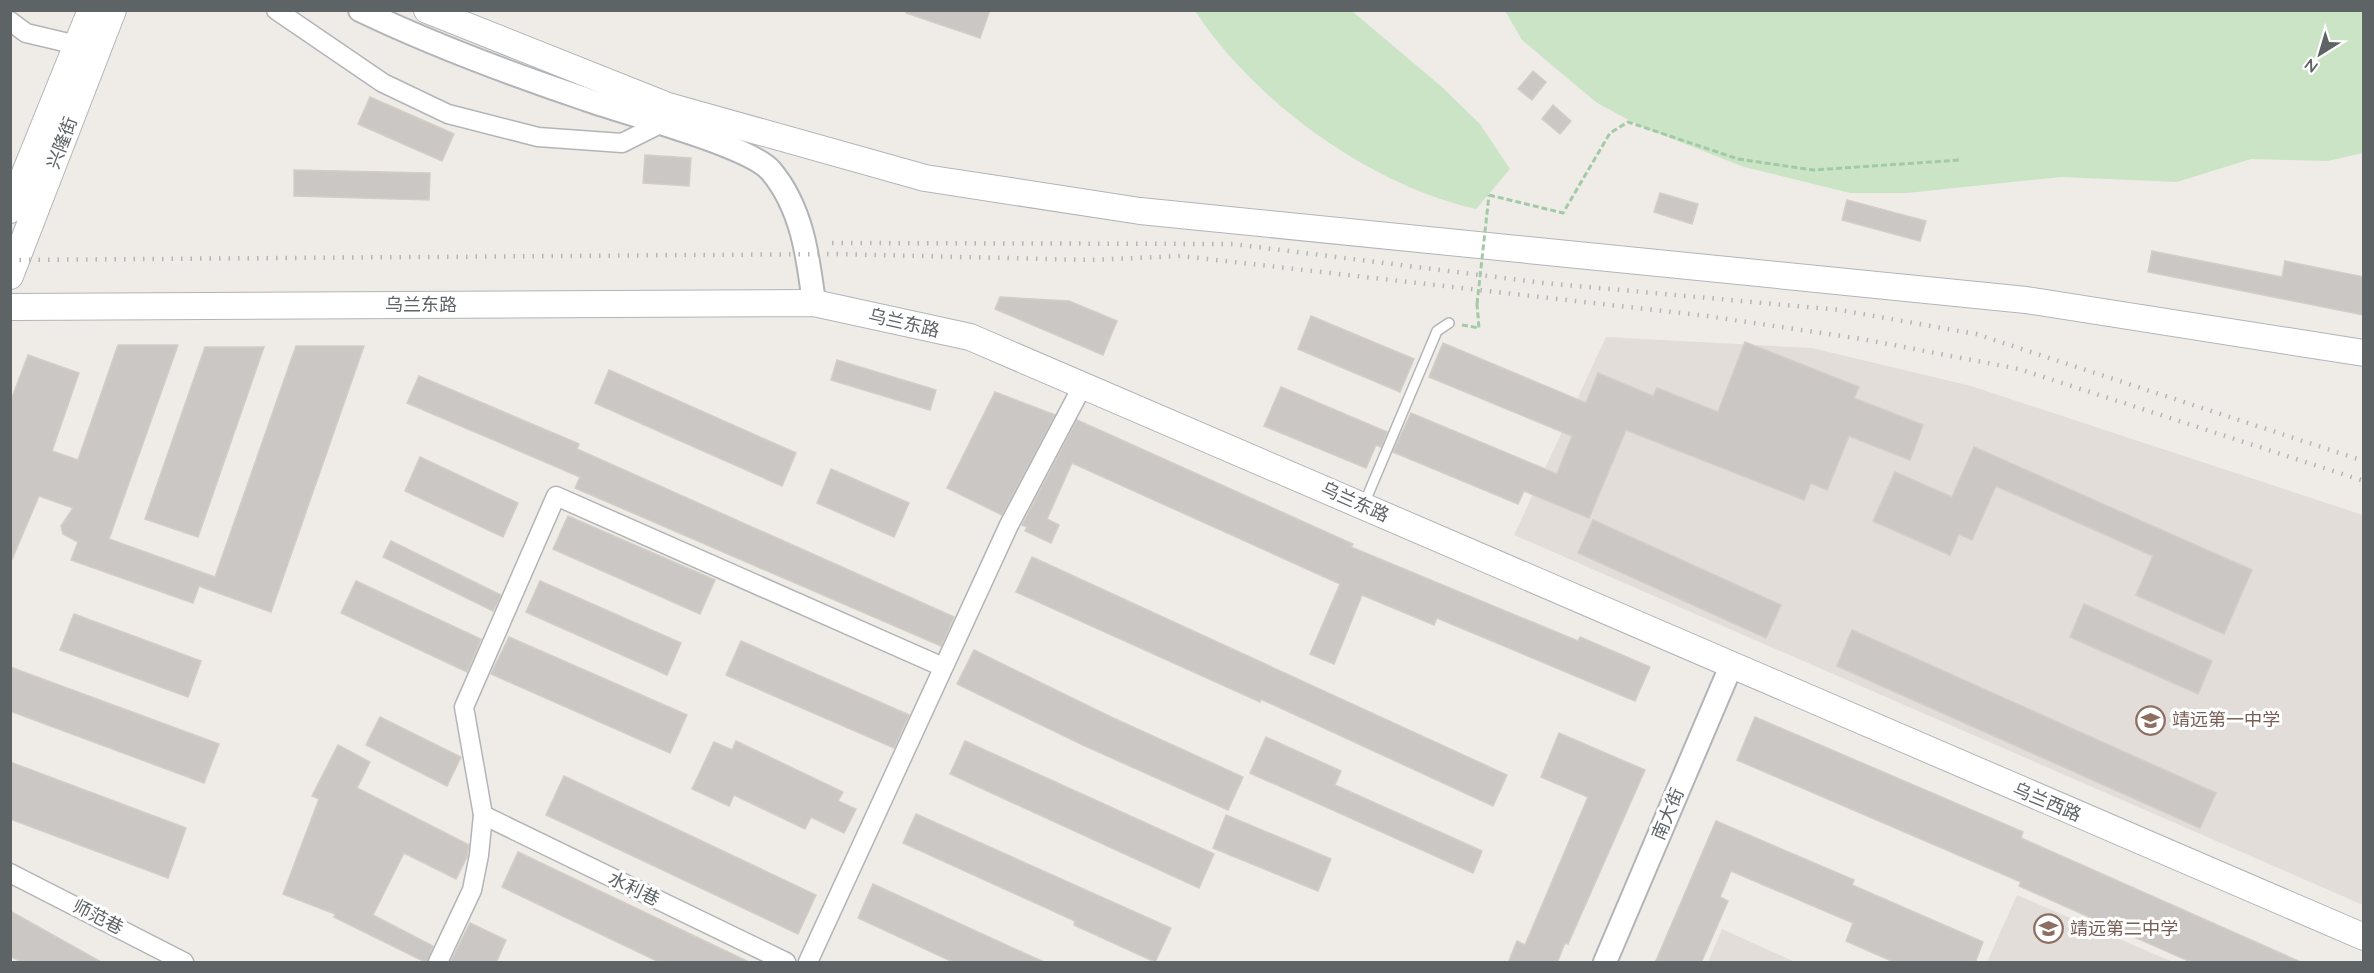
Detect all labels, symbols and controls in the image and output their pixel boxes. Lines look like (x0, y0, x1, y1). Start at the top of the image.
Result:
north arrow (2290, 24, 2350, 84)
text: N (2300, 54, 2322, 78)
street label: 兴隆街 (41, 113, 82, 172)
street label: 乌兰东路 (385, 293, 457, 316)
street label: 乌兰东路 (866, 303, 942, 342)
street label: 乌兰东路 (1318, 476, 1393, 527)
school or university icon: 靖远第一中学 (2135, 704, 2167, 736)
place label: 靖远第一中学 (2172, 708, 2280, 731)
street label: 乌兰西路 (2010, 777, 2085, 826)
street label: 南大街 (1646, 784, 1689, 843)
street label: 水利巷 (605, 866, 664, 911)
street label: 师范巷 (69, 894, 128, 939)
school or university icon: 靖远第二中学 (2033, 913, 2065, 945)
place label: 靖远第二中学 (2070, 917, 2178, 940)

